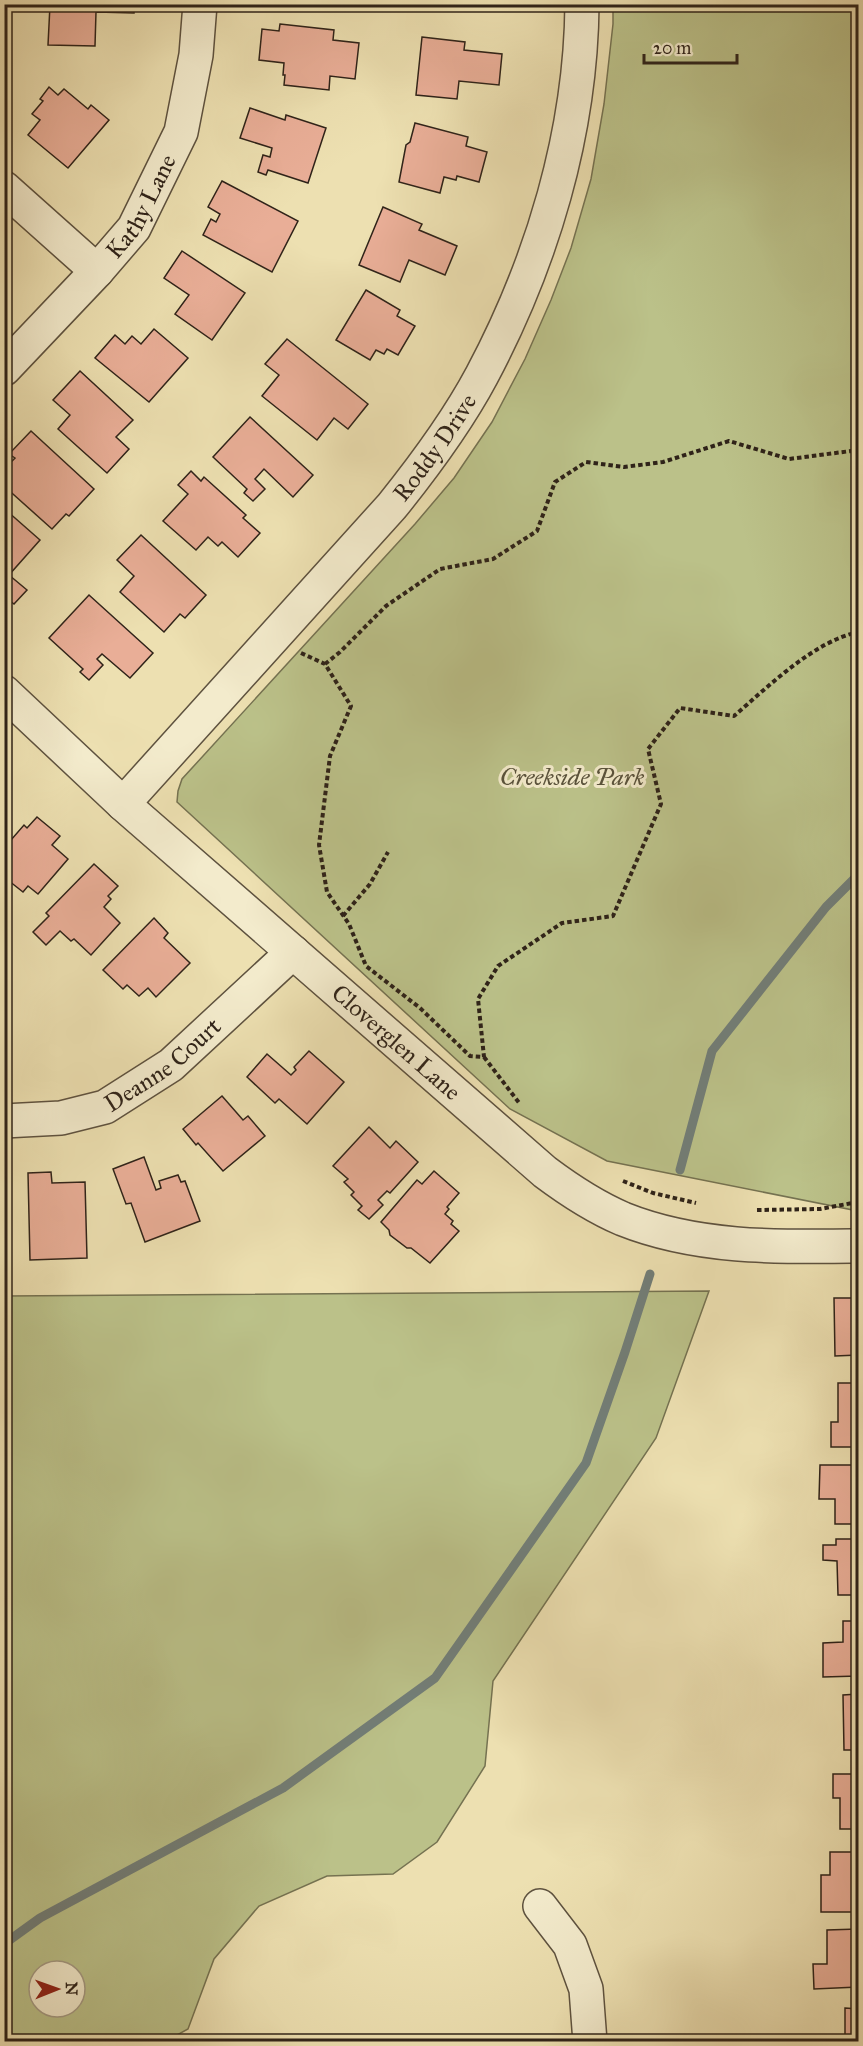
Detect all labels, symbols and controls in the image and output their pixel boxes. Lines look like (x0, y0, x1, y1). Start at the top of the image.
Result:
scale bar (644, 27, 737, 65)
text: 20 m (653, 37, 691, 59)
street label: Kathy Lane (99, 149, 183, 265)
street label: Roddy Drive (387, 388, 483, 507)
park label: Creekside Park (500, 762, 645, 792)
street label: Cloverglen Lane (325, 978, 467, 1107)
street label: Deanne Court (99, 1011, 228, 1119)
north arrow (27, 1959, 87, 2019)
text: N (62, 1982, 81, 1996)

